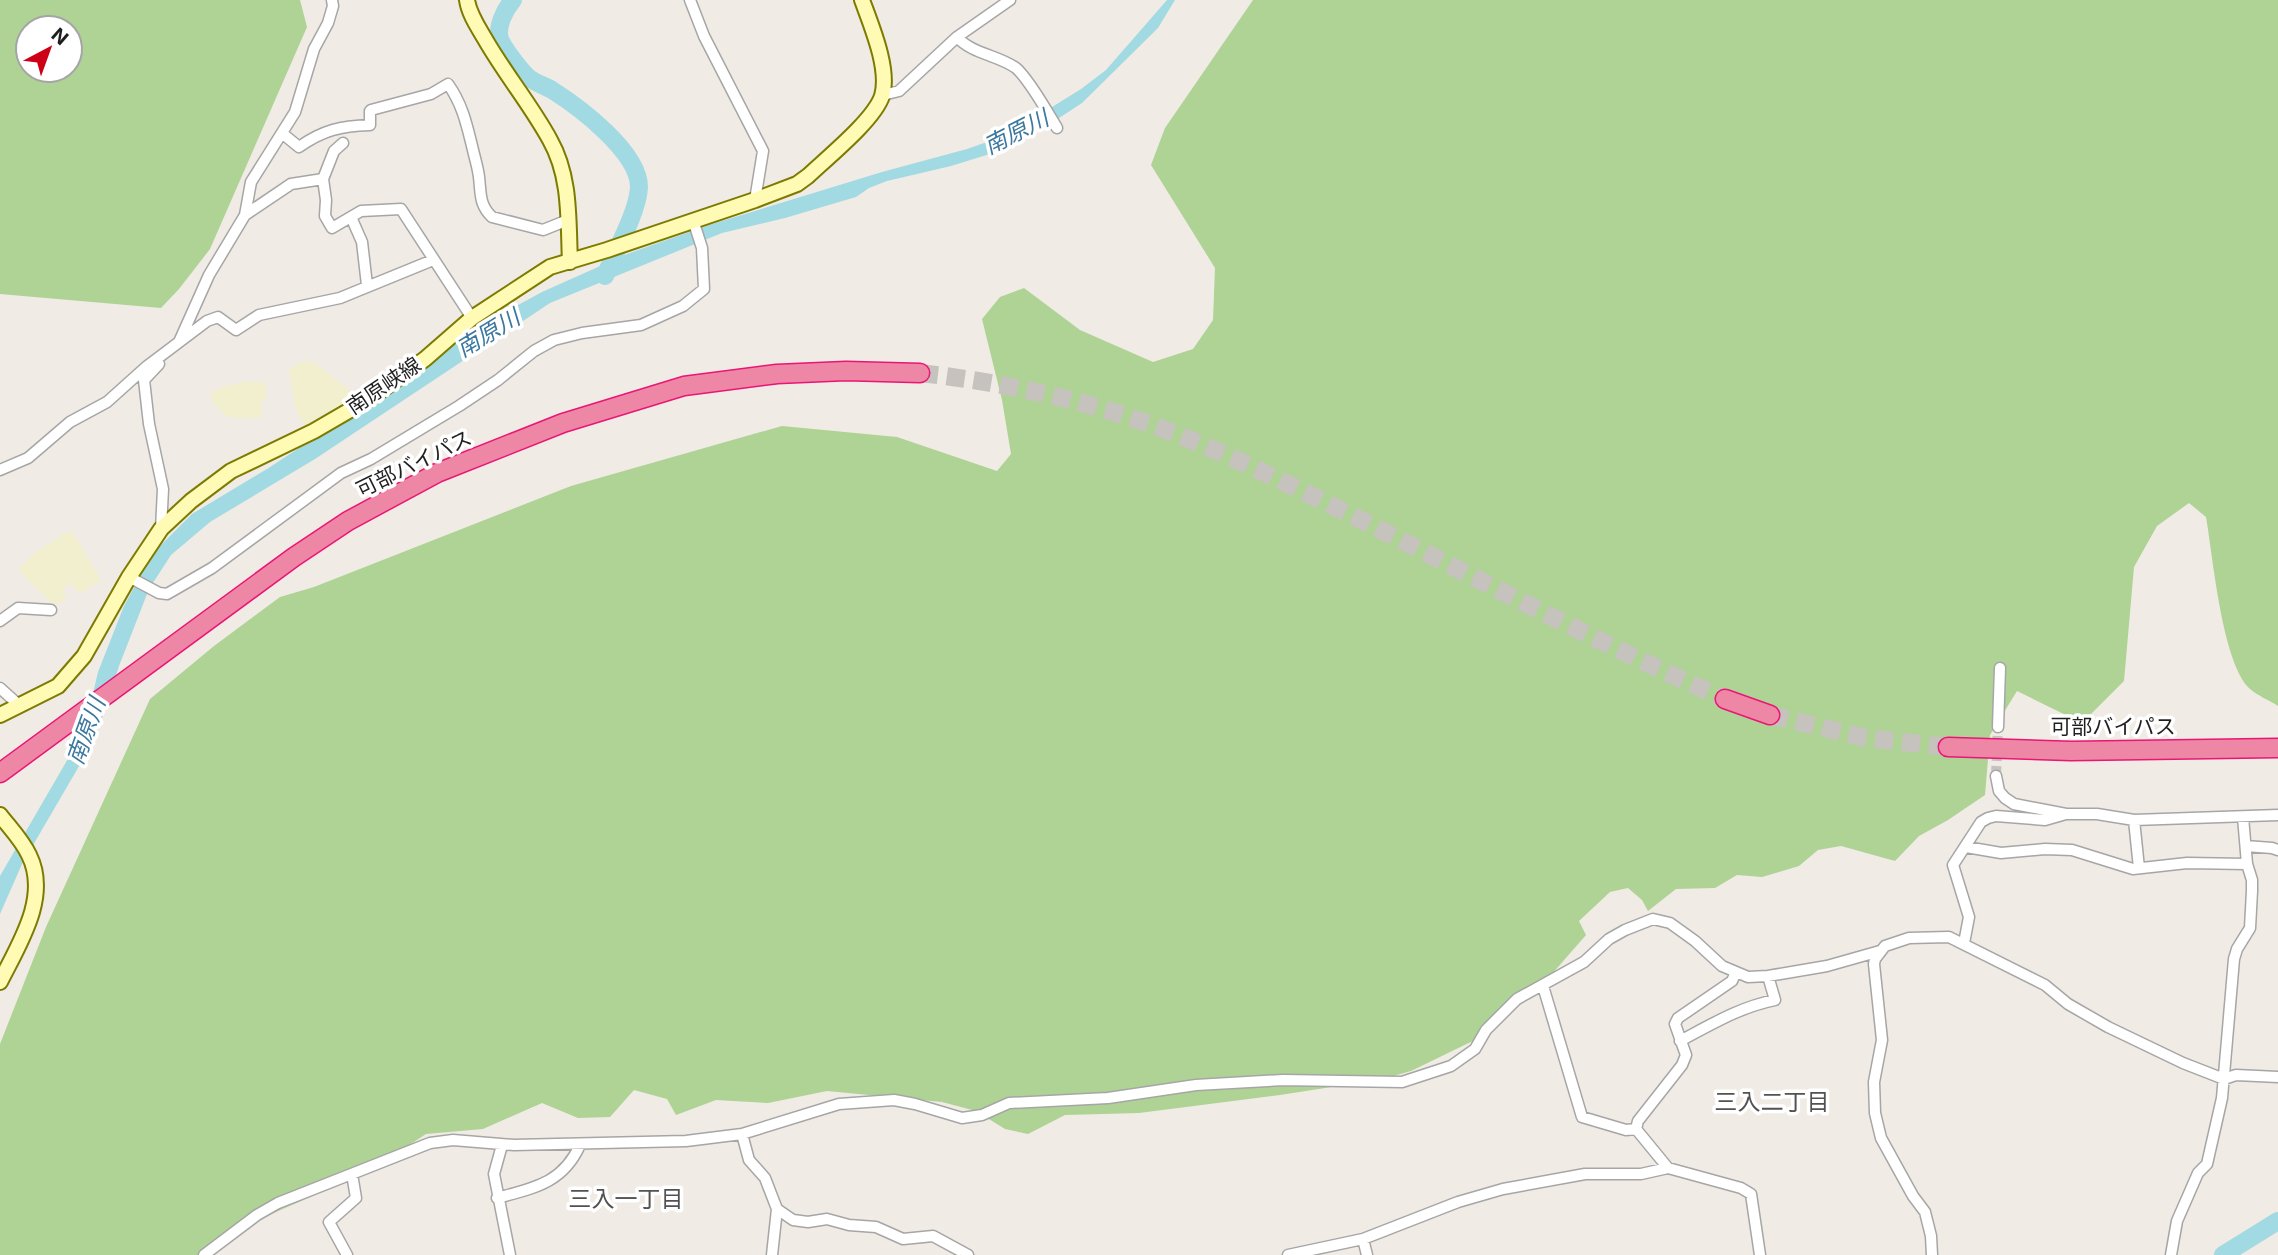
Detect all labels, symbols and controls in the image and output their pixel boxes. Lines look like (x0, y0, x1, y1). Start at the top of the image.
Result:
north arrow (14, 14, 84, 84)
text: N (47, 23, 73, 50)
water label: 南原川 (979, 103, 1056, 160)
water label: 南原川 (451, 302, 527, 363)
street label: 南原峡線 (342, 352, 426, 419)
street label: 可部バイパス (352, 425, 476, 502)
water label: 南原川 (61, 691, 112, 768)
street label: 可部バイパス (2050, 714, 2176, 739)
district label: 三入二丁目 (1715, 1088, 1830, 1116)
district label: 三入一丁目 (569, 1185, 684, 1213)

